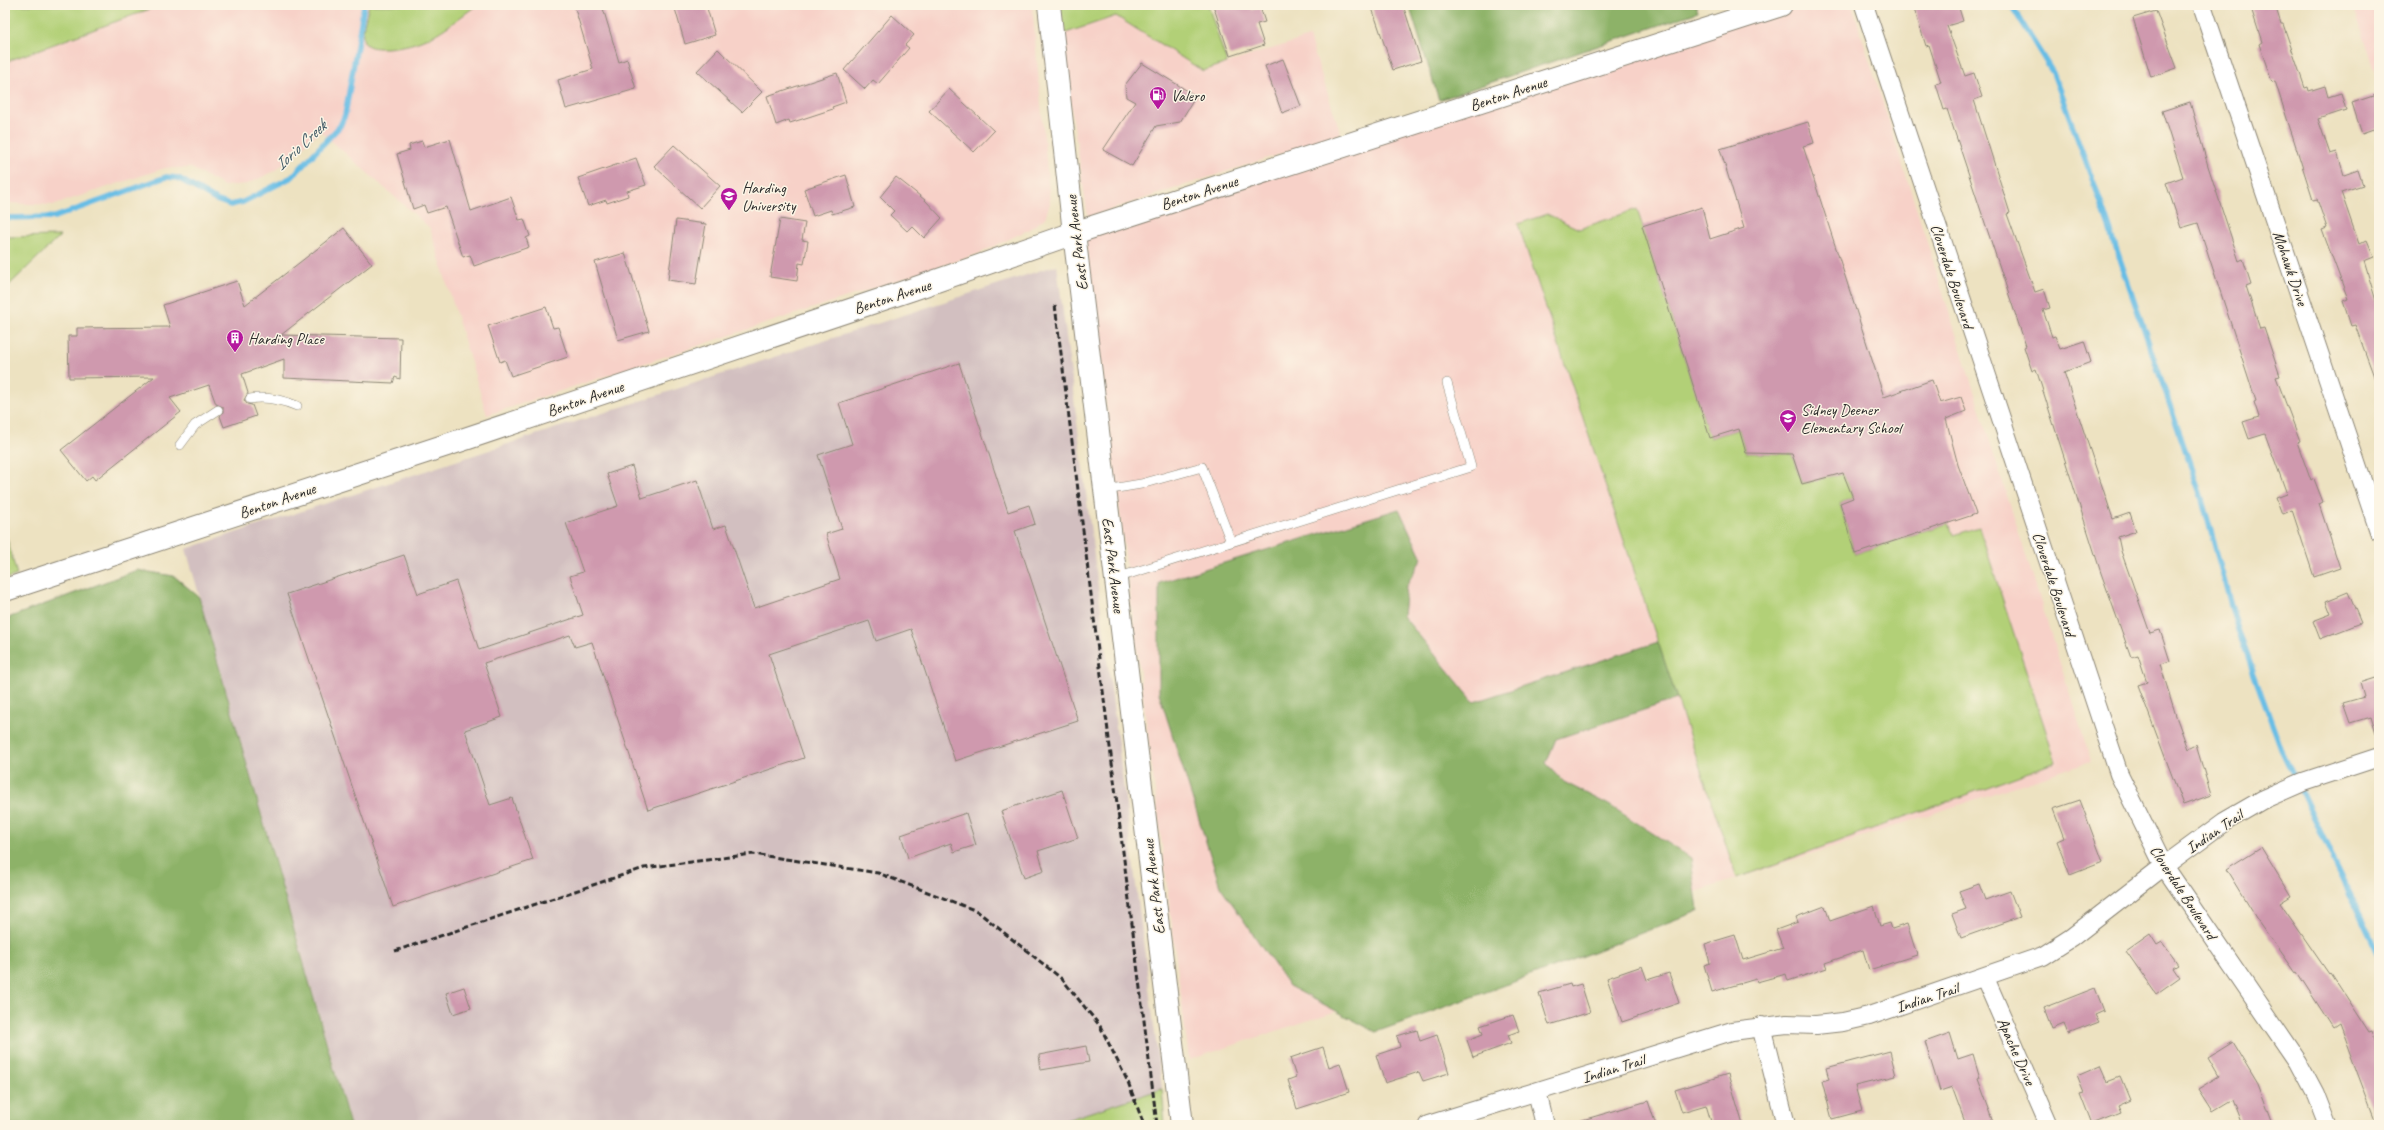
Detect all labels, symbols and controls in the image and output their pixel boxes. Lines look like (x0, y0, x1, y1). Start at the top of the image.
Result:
street label: Benton Avenue (1467, 72, 1551, 116)
fuel station icon: Valero (1148, 85, 1168, 110)
place label: Valero (1171, 86, 1206, 106)
water label: Iorio Creek (270, 113, 333, 175)
street label: Benton Avenue (1158, 171, 1242, 215)
place label: Harding University (742, 178, 797, 216)
school or university icon: Harding University (719, 186, 739, 211)
street label: East Park Avenue (1061, 193, 1093, 291)
street label: Cloverdale Boulevard (1926, 222, 1979, 334)
street label: Mohawk Drive (2268, 228, 2313, 310)
street label: Benton Avenue (851, 275, 935, 319)
building icon: Harding Place (225, 328, 245, 353)
place label: Harding Place (248, 329, 325, 349)
street label: Benton Avenue (544, 376, 628, 421)
place label: Sidney Deener Elementary School (1801, 400, 1904, 438)
school or university icon: Sidney Deener Elementary School (1778, 408, 1798, 433)
street label: Benton Avenue (236, 478, 320, 523)
street label: East Park Avenue (1097, 517, 1129, 615)
street label: Cloverdale Boulevard (2028, 530, 2081, 642)
street label: Indian Trail (2182, 804, 2250, 858)
street label: East Park Avenue (1138, 837, 1170, 935)
street label: Cloverdale Boulevard (2145, 842, 2223, 946)
street label: Indian Trail (1894, 977, 1964, 1017)
street label: Apache Drive (1992, 1015, 2041, 1090)
street label: Indian Trail (1580, 1049, 1650, 1088)

